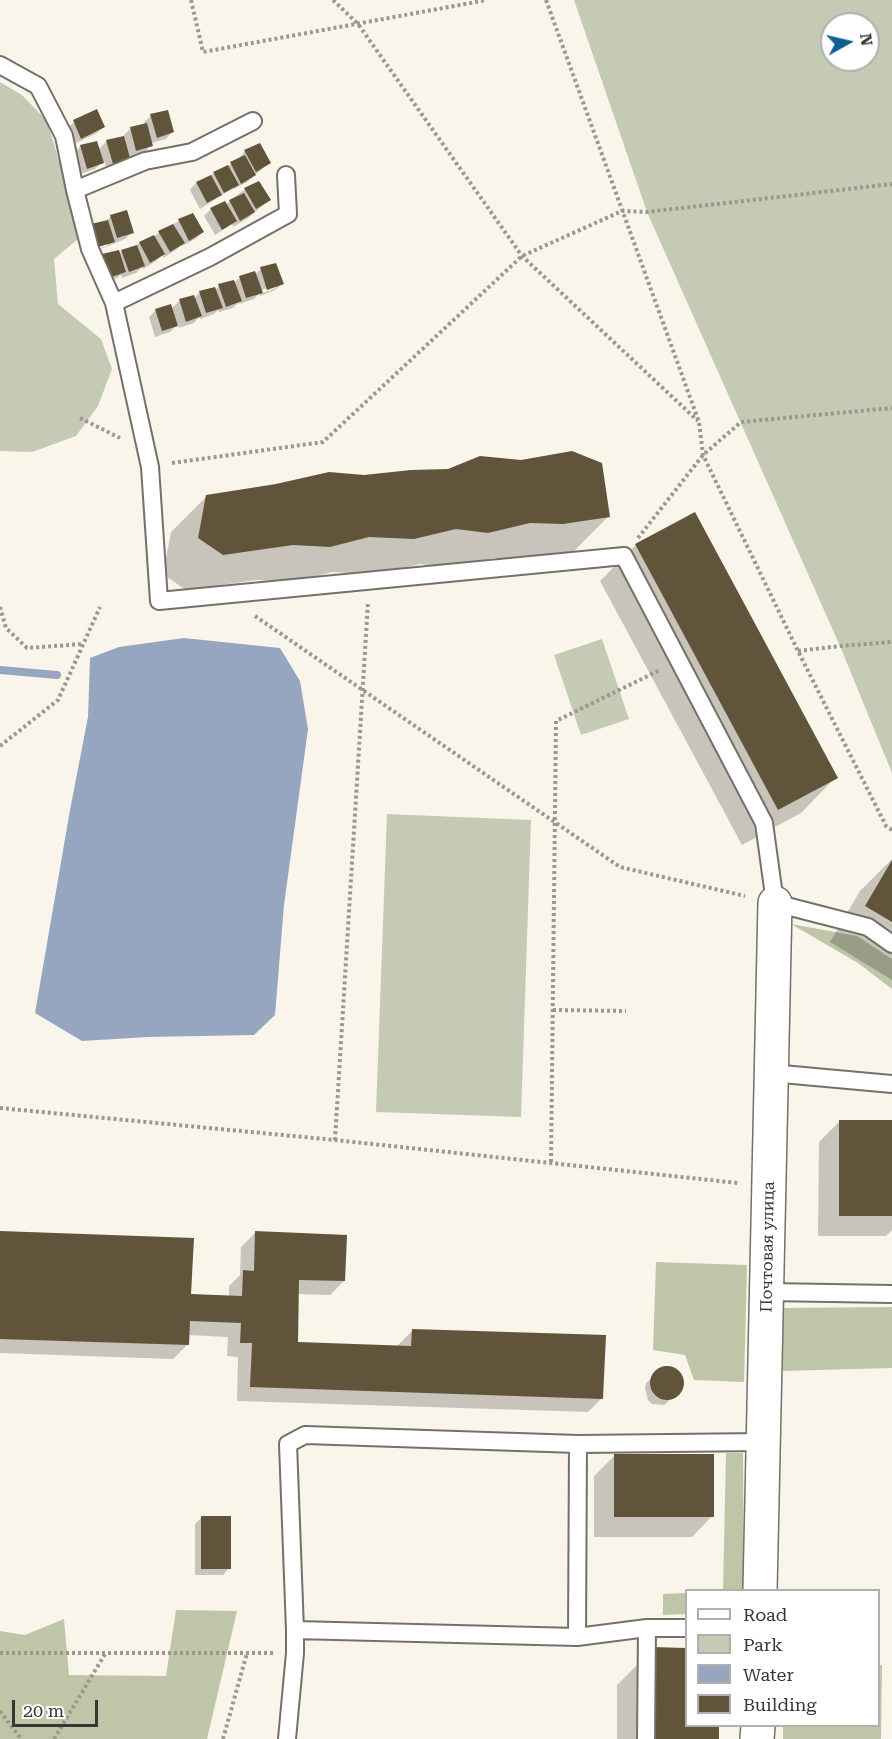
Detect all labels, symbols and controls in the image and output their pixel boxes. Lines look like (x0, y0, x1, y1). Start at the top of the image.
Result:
north arrow (820, 12, 880, 72)
text: N (856, 32, 877, 47)
street label: Почтовая улица (757, 1181, 779, 1313)
legend (685, 1589, 880, 1727)
text: Road (743, 1604, 787, 1625)
text: Park (743, 1634, 783, 1655)
text: Water (743, 1664, 794, 1685)
scale bar (15, 1688, 100, 1726)
text: Building (743, 1694, 817, 1715)
text: 20 m (23, 1700, 64, 1721)

